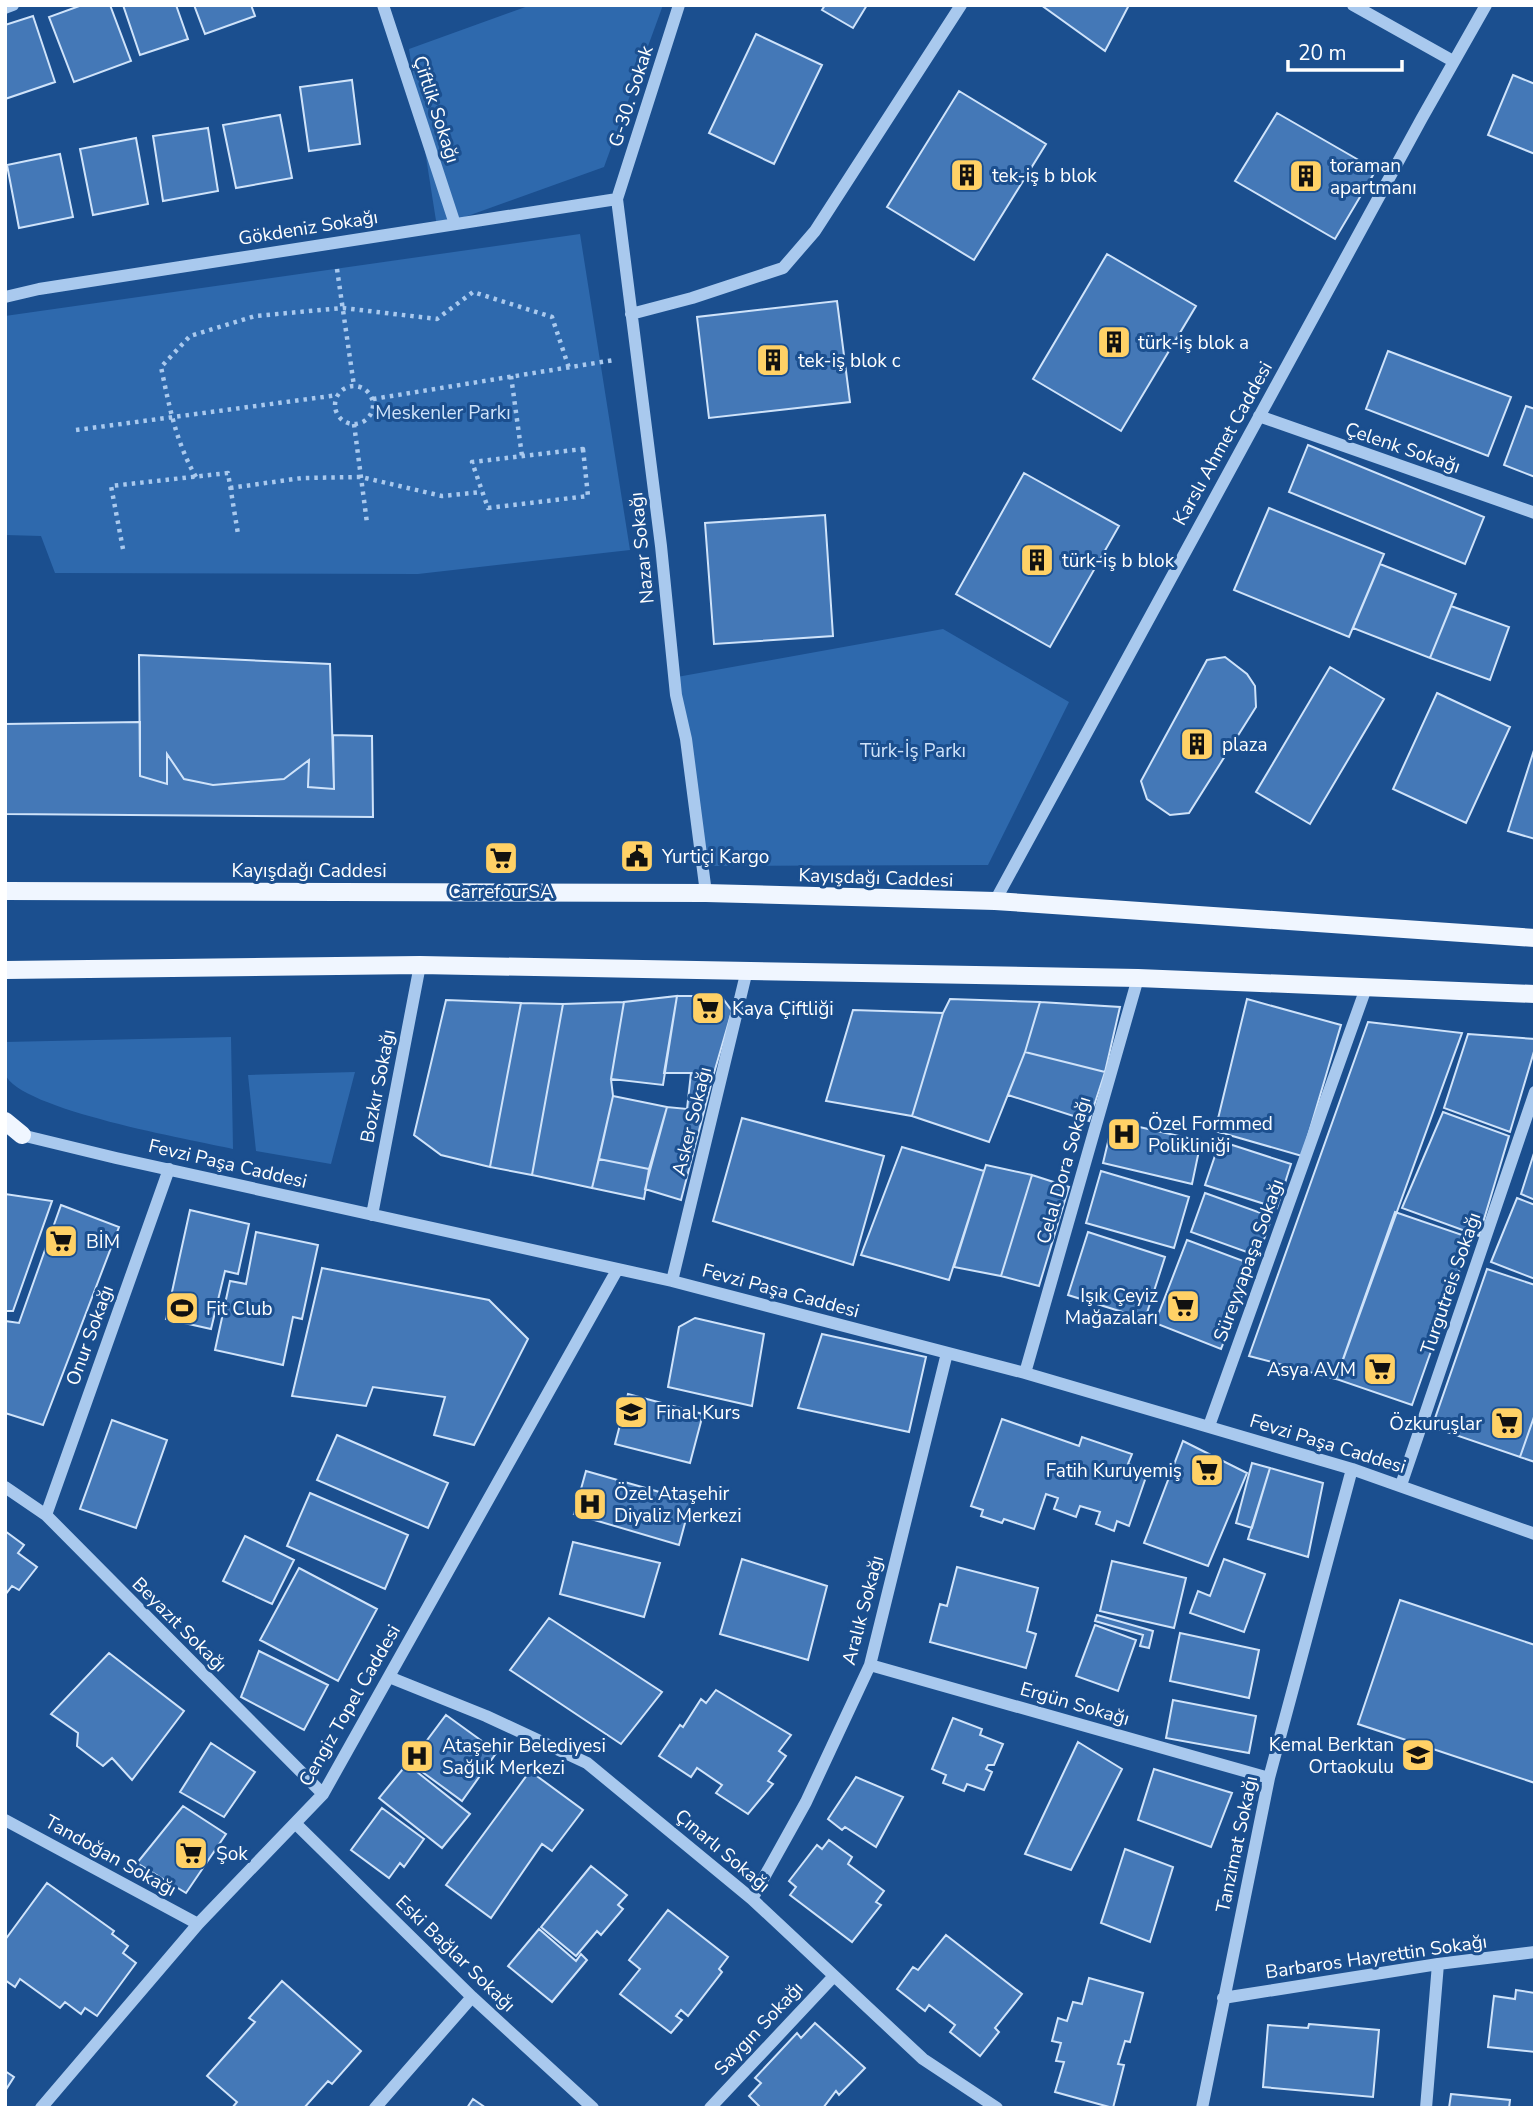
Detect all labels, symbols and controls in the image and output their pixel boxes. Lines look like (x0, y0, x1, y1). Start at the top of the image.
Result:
scale bar (1288, 28, 1402, 72)
text: 20 m (1298, 39, 1347, 67)
street label: G-30. Sokak (602, 42, 660, 150)
street label: Çiftlik Sokağı (406, 52, 466, 166)
place label: toraman apartmanı (1330, 153, 1417, 201)
building icon: tek-iş b blok (948, 156, 986, 194)
building icon: toraman apartmanı (1287, 157, 1325, 195)
place label: tek-iş b blok (992, 163, 1097, 189)
street label: Gökdeniz Sokağı (237, 204, 380, 252)
building icon: türk-iş blok a (1095, 323, 1133, 361)
place label: türk-iş blok a (1138, 330, 1249, 356)
building icon: tek-iş blok c (754, 341, 792, 379)
place label: tek-iş blok c (798, 348, 901, 374)
street label: Karslı Ahmet Caddesi (1167, 357, 1279, 530)
park label: Meskenler Parkı (375, 400, 511, 426)
street label: Çelenk Sokağı (1342, 416, 1464, 480)
street label: Nazar Sokağı (623, 491, 661, 605)
building icon: türk-iş b blok (1018, 541, 1056, 579)
place label: türk-iş b blok (1062, 548, 1175, 574)
building icon: plaza (1178, 725, 1216, 763)
place label: plaza (1222, 732, 1268, 758)
park label: Türk-İş Parkı (860, 738, 966, 764)
public building icon: Yurtiçi Kargo (618, 837, 656, 875)
supermarket icon: CarrefourSA (482, 839, 520, 877)
place label: Yurtiçi Kargo (661, 844, 769, 870)
street label: Kayışdağı Caddesi (231, 858, 387, 884)
street label: Kayışdağı Caddesi (798, 862, 954, 894)
place label: CarrefourSA (448, 879, 554, 905)
supermarket icon: Kaya Çiftliği (689, 989, 727, 1027)
place label: Kaya Çiftliği (732, 996, 834, 1022)
street label: Bozkır Sokağı (354, 1027, 402, 1145)
street label: Asker Sokağı (666, 1064, 718, 1178)
street label: Celal Dora Sokağı (1031, 1094, 1097, 1247)
place label: Özel Formmed Polikliniği (1148, 1111, 1273, 1159)
hospital icon: Özel Formmed Polikliniği (1105, 1115, 1143, 1153)
street label: Fevzi Paşa Caddesi (146, 1133, 310, 1195)
street label: Süreyyapaşa Sokağı (1207, 1175, 1290, 1345)
street label: Turgutreis Sokağı (1415, 1209, 1487, 1358)
supermarket icon: BİM (42, 1222, 80, 1260)
place label: BİM (86, 1229, 120, 1255)
street label: Fevzi Paşa Caddesi (699, 1257, 862, 1324)
street label: Onur Sokağı (60, 1282, 120, 1389)
place label: Işık Çeyiz Mağazaları (1065, 1283, 1158, 1331)
supermarket icon: Işık Çeyiz Mağazaları (1164, 1287, 1202, 1325)
sports icon: Fit Club (163, 1289, 201, 1327)
place label: Fit Club (206, 1296, 273, 1322)
supermarket icon: Asya AVM (1361, 1350, 1399, 1388)
place label: Asya AVM (1267, 1357, 1356, 1383)
school or university icon: Final Kurs (612, 1393, 650, 1431)
place label: Final Kurs (656, 1400, 740, 1426)
supermarket icon: Özkuruşlar (1488, 1404, 1526, 1442)
street label: Fevzi Paşa Caddesi (1247, 1408, 1409, 1480)
place label: Özkuruşlar (1389, 1411, 1482, 1437)
supermarket icon: Fatih Kuruyemiş (1188, 1451, 1226, 1489)
place label: Fatih Kuruyemiş (1046, 1458, 1182, 1484)
place label: Özel Ataşehir Diyaliz Merkezi (614, 1481, 742, 1529)
hospital icon: Özel Ataşehir Diyaliz Merkezi (571, 1485, 609, 1523)
street label: Aralık Sokağı (836, 1553, 890, 1668)
street label: Beyazıt Sokağı (126, 1572, 232, 1678)
street label: Cengiz Topel Caddesi (293, 1620, 407, 1791)
street label: Ergün Sokağı (1017, 1676, 1132, 1732)
place label: Kemal Berktan Ortaokulu (1269, 1732, 1394, 1780)
place label: Ataşehir Belediyesi Sağlık Merkezi (442, 1733, 606, 1781)
school or university icon: Kemal Berktan Ortaokulu (1399, 1736, 1437, 1774)
hospital icon: Ataşehir Belediyesi Sağlık Merkezi (398, 1737, 436, 1775)
street label: Tanzimat Sokağı (1210, 1773, 1264, 1915)
street label: Çınarlı Sokağı (669, 1803, 776, 1898)
street label: Tandoğan Sokağı (40, 1809, 181, 1903)
supermarket icon: Şok (172, 1834, 210, 1872)
place label: Şok (216, 1841, 248, 1867)
street label: Eski Bağlar Sokağı (390, 1890, 521, 2018)
street label: Barbaros Hayrettin Sokağı (1264, 1929, 1489, 1985)
street label: Saygın Sokağı (708, 1976, 809, 2081)

